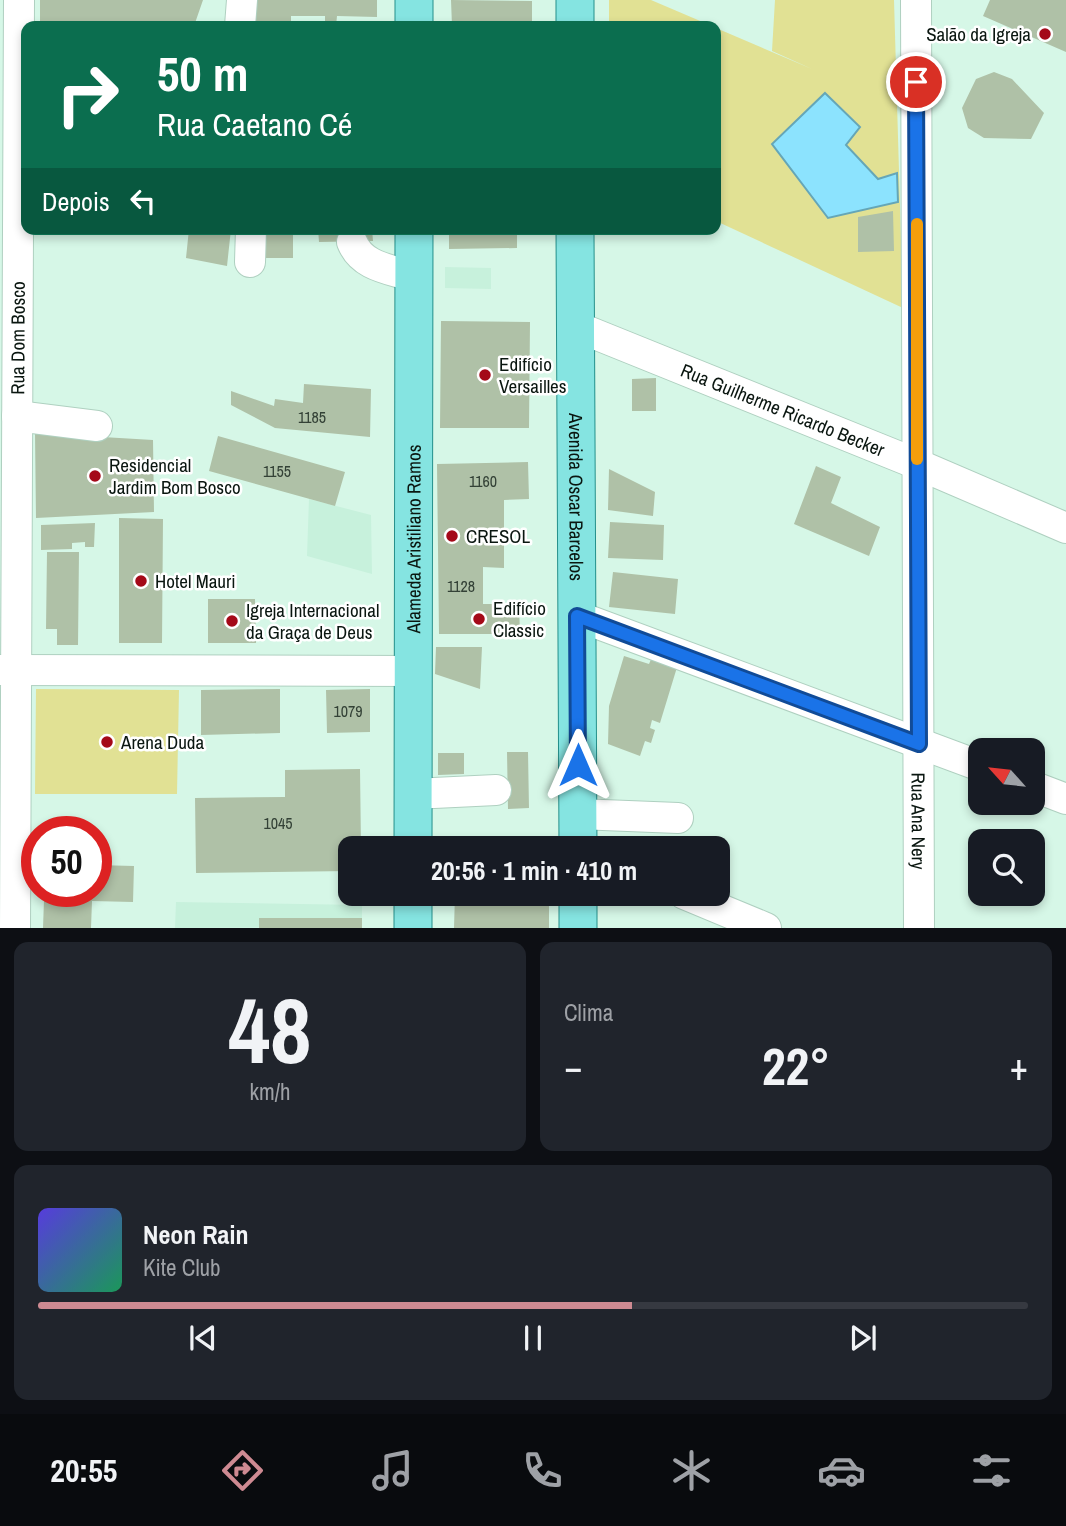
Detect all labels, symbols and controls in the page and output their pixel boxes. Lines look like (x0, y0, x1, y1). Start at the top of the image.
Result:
place label: Salão da Igreja (926, 21, 1031, 47)
marker: Salão da Igreja (1037, 26, 1053, 42)
text: 50 m (157, 40, 249, 106)
icon: right (42, 49, 133, 140)
pin (886, 52, 946, 112)
icon: arrive (897, 63, 935, 101)
text: Rua Caetano Cé (157, 103, 352, 146)
icon: left (124, 182, 162, 220)
text: Depois (42, 184, 110, 219)
street label: Rua Dom Bosco (4, 281, 31, 395)
place label: Edifício Versailles (499, 351, 567, 399)
street label: Rua Guilherme Ricardo Becker (677, 357, 889, 463)
marker: Edifício Versailles (477, 367, 493, 383)
house number: 1185 (298, 406, 326, 428)
street label: Avenida Oscar Barcelos (563, 412, 590, 581)
street label: Alameda Aristiliano Ramos (400, 444, 427, 635)
place label: Residencial Jardim Bom Bosco (109, 452, 241, 500)
house number: 1155 (263, 460, 291, 482)
marker: Residencial Jardim Bom Bosco (87, 468, 103, 484)
house number: 1160 (469, 470, 497, 492)
place label: CRESOL (466, 523, 530, 549)
marker: CRESOL (444, 528, 460, 544)
place label: Hotel Mauri (155, 568, 236, 594)
marker: Hotel Mauri (133, 573, 149, 589)
house number: 1128 (447, 575, 475, 597)
place label: Edifício Classic (493, 595, 546, 643)
place label: Igreja Internacional da Graça de Deus (246, 597, 379, 645)
marker: Edifício Classic (471, 611, 487, 627)
marker: Igreja Internacional da Graça de Deus (224, 613, 240, 629)
house number: 1079 (333, 700, 363, 722)
position arrow (541, 728, 615, 802)
place label: Arena Duda (120, 729, 204, 755)
marker: Arena Duda (99, 734, 115, 750)
north arrow (968, 738, 1045, 816)
map controls (968, 738, 1045, 906)
street label: Rua Ana Nery (905, 772, 932, 870)
house number: 1045 (263, 812, 293, 834)
speed limit sign: 50 (21, 816, 112, 907)
button: search (968, 829, 1045, 906)
text: 20:56 · 1 min · 410 m (431, 853, 637, 888)
text: 48 (229, 969, 312, 1091)
text: Clima (564, 997, 613, 1028)
text: 22° (762, 1031, 830, 1101)
text: − (564, 1041, 582, 1092)
text: + (1010, 1041, 1028, 1092)
text: km/h (250, 1076, 290, 1107)
text: Neon Rain (143, 1217, 248, 1252)
text: Kite Club (143, 1252, 221, 1283)
icon: previous (184, 1319, 222, 1357)
icon: pause (514, 1319, 552, 1357)
icon: next (844, 1319, 882, 1357)
icon: directions (218, 1446, 267, 1495)
icon: music (368, 1446, 417, 1495)
icon: phone (518, 1446, 567, 1495)
icon: climate (667, 1446, 716, 1495)
icon: car (817, 1446, 866, 1495)
icon: filters (967, 1446, 1016, 1495)
text: 20:55 (50, 1449, 117, 1492)

